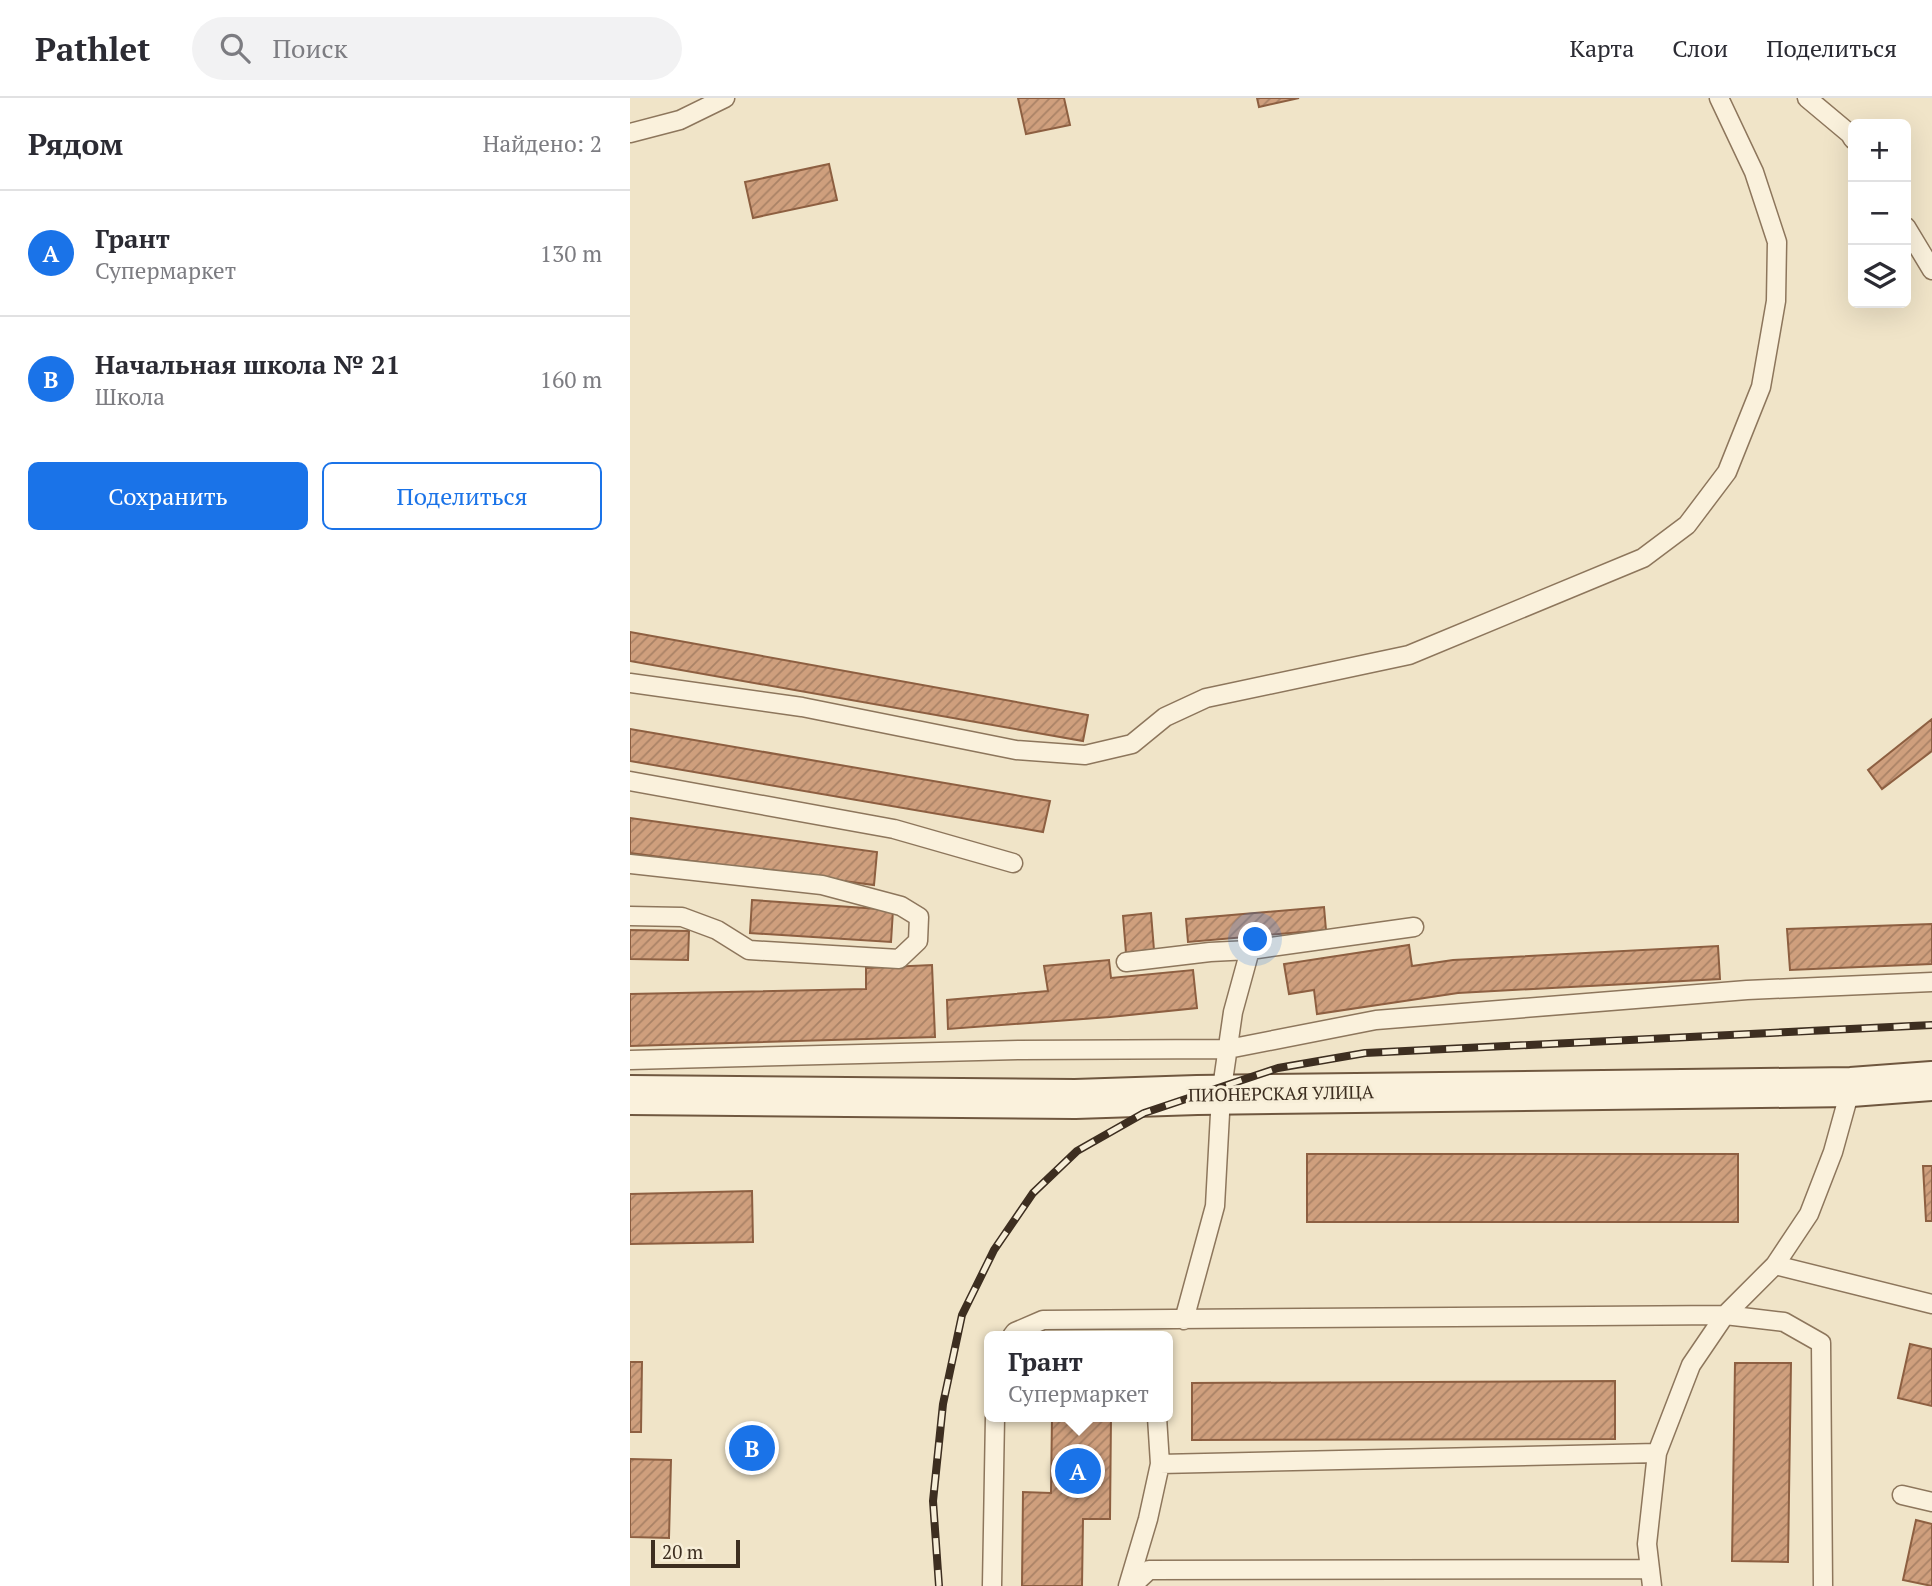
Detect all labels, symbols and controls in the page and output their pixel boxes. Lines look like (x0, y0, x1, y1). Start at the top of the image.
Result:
search box (192, 17, 682, 80)
text: Pathlet (35, 27, 150, 70)
icon: search (216, 29, 254, 67)
text: Поиск (272, 31, 348, 65)
text: Карта (1569, 32, 1634, 64)
text: Слои (1672, 32, 1728, 64)
text: Поделиться (1766, 32, 1897, 64)
map controls (1848, 119, 1911, 308)
button: + (1848, 119, 1911, 182)
text: Рядом (28, 124, 123, 164)
text: Найдено: 2 (483, 128, 602, 159)
button: − (1848, 182, 1911, 245)
text: Грант (95, 221, 170, 255)
text: A (43, 238, 59, 269)
text: 130 m (540, 238, 602, 269)
button: layers (1848, 245, 1911, 308)
text: Супермаркет (95, 255, 236, 286)
text: Начальная школа № 21 (95, 347, 400, 381)
text: B (44, 364, 58, 395)
text: 160 m (540, 364, 602, 395)
text: Школа (95, 381, 165, 412)
button: Сохранить (28, 462, 308, 530)
button: Поделиться (322, 462, 602, 530)
your location (1238, 922, 1272, 956)
street label: ПИОНЕРСКАЯ УЛИЦА (1188, 1079, 1375, 1107)
popup (984, 1331, 1173, 1422)
text: Грант (1008, 1344, 1083, 1378)
text: Супермаркет (1008, 1378, 1149, 1409)
pin: B (729, 1422, 775, 1474)
pin: A (1055, 1445, 1101, 1497)
scale bar (651, 1537, 740, 1569)
text: 20 m (662, 1539, 703, 1564)

